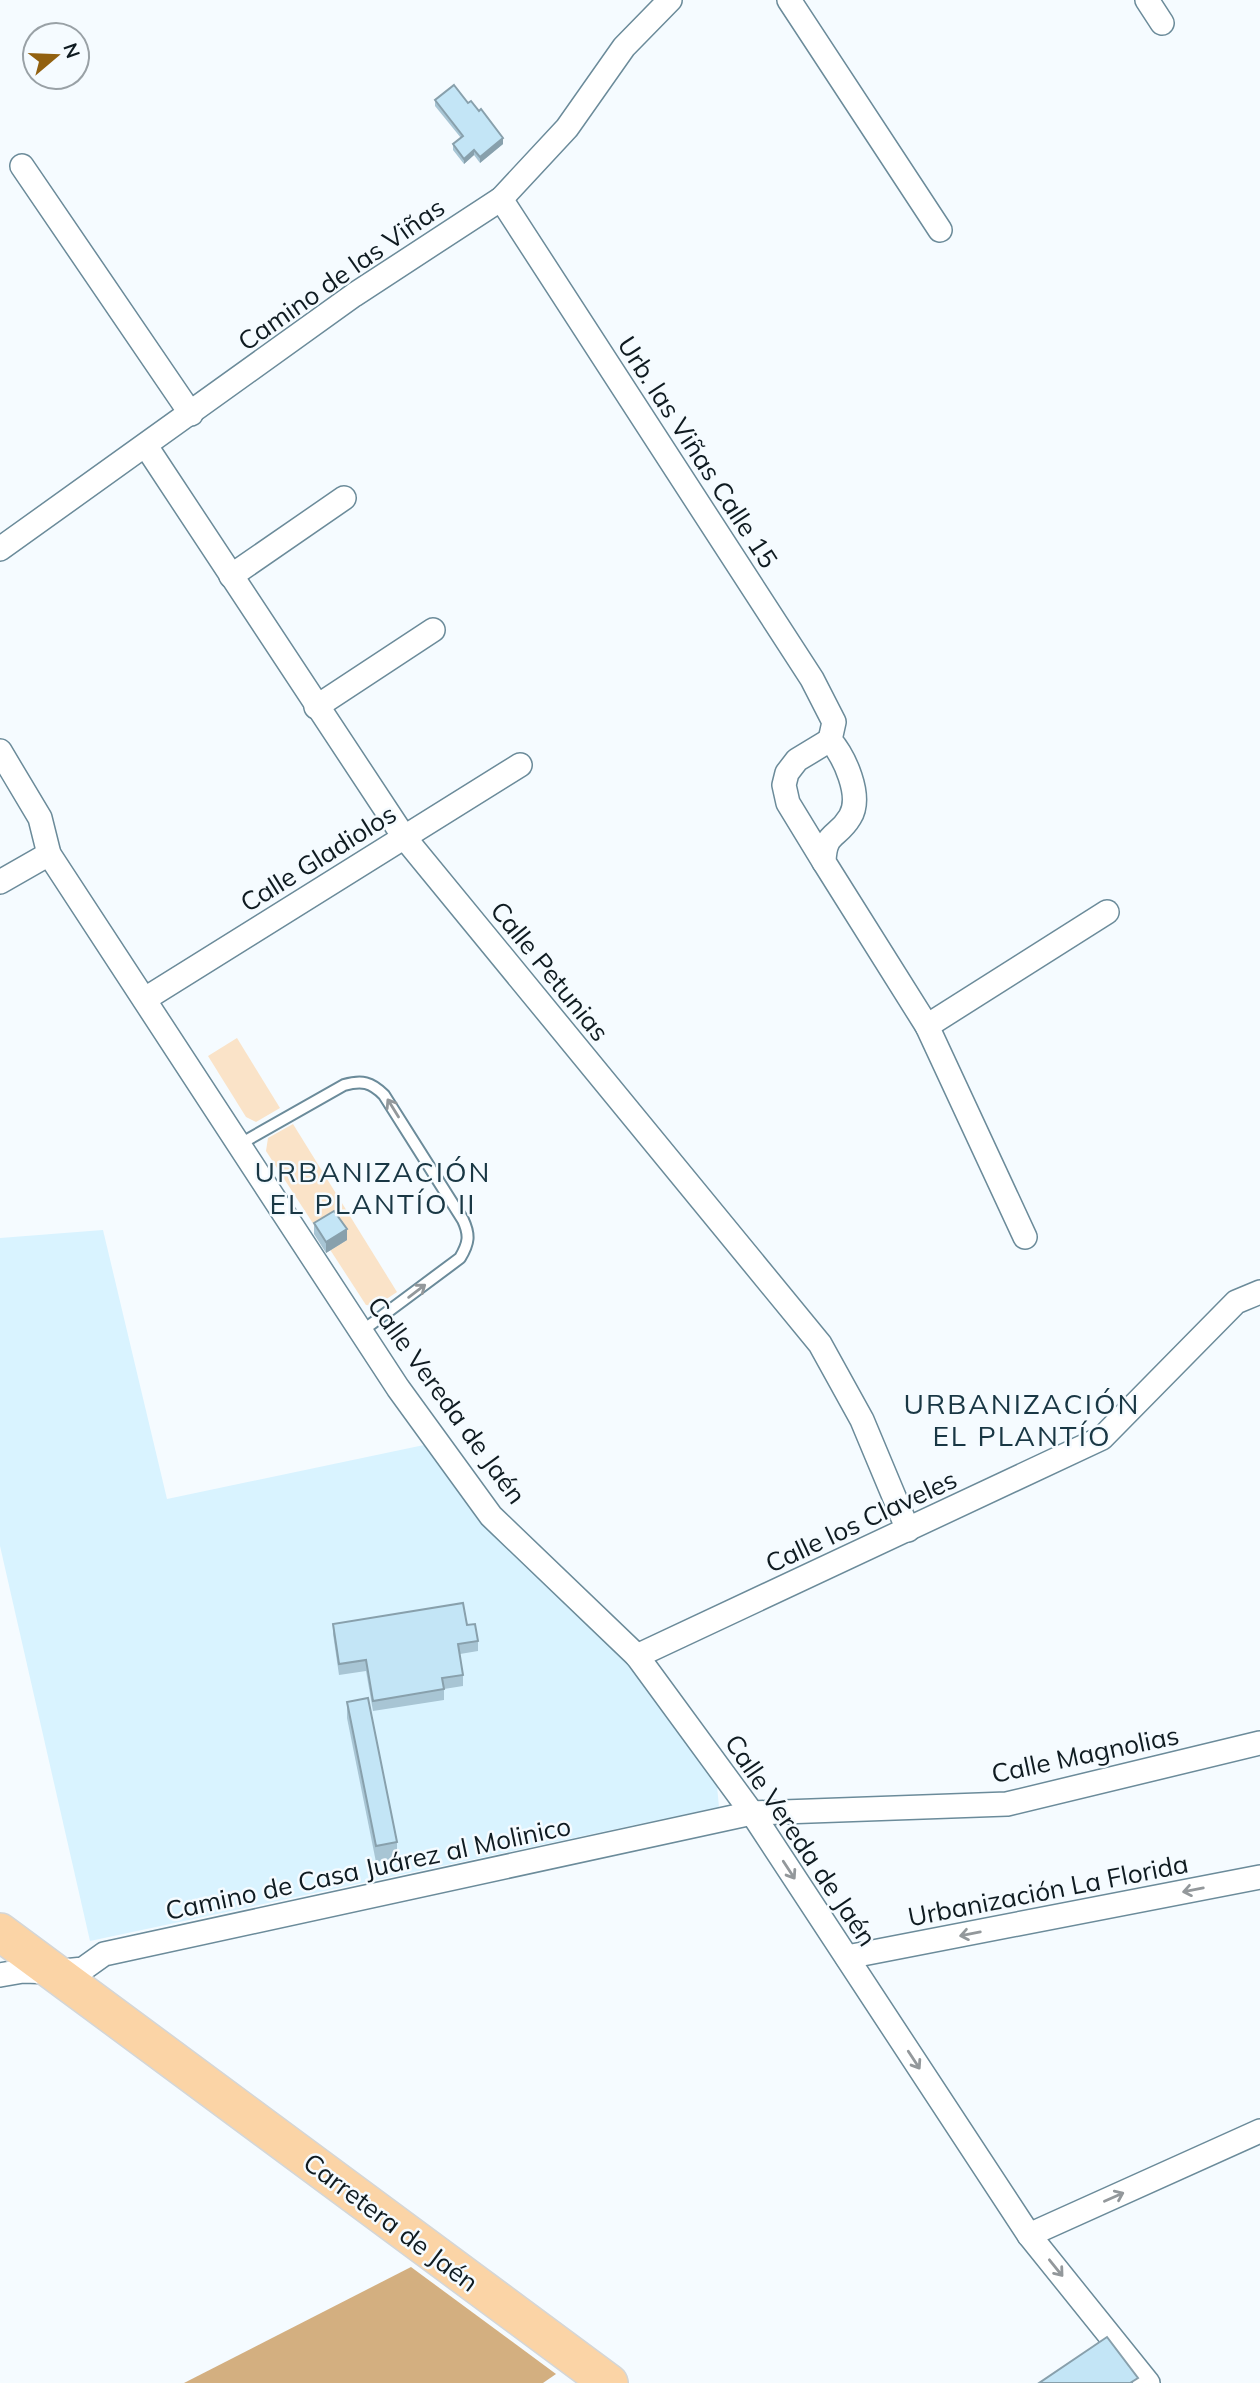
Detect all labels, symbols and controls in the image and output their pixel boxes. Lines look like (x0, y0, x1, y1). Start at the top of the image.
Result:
north arrow (21, 21, 91, 91)
text: N (58, 40, 86, 61)
street label: Camino de las Viñas (231, 190, 451, 358)
street label: Urb. las Viñas Calle 15 (611, 330, 785, 574)
street label: Calle Gladiolos (234, 797, 402, 919)
street label: Calle Petunias (483, 894, 617, 1048)
one-way arrow (386, 1099, 400, 1119)
district label: URBANIZACIÓN EL PLANTÍO II (255, 1154, 491, 1221)
one-way arrow (407, 1283, 426, 1298)
street label: Calle Vereda de Jaén (361, 1290, 533, 1510)
district label: URBANIZACIÓN EL PLANTÍO (904, 1386, 1140, 1453)
street label: Calle los Claveles (760, 1462, 962, 1580)
street label: Calle Magnolias (988, 1718, 1182, 1790)
street label: Calle Vereda de Jaén (718, 1728, 884, 1952)
street label: Camino de Casa Juárez al Molinico (162, 1809, 574, 1927)
street label: Urbanización La Florida (905, 1847, 1191, 1933)
one-way arrow (783, 1860, 797, 1880)
one-way arrow (1182, 1884, 1205, 1897)
one-way arrow (959, 1927, 982, 1941)
one-way arrow (908, 2050, 922, 2070)
street label: Carretera de Jaén (297, 2145, 485, 2299)
one-way arrow (1103, 2190, 1124, 2203)
one-way arrow (1048, 2259, 1064, 2277)

